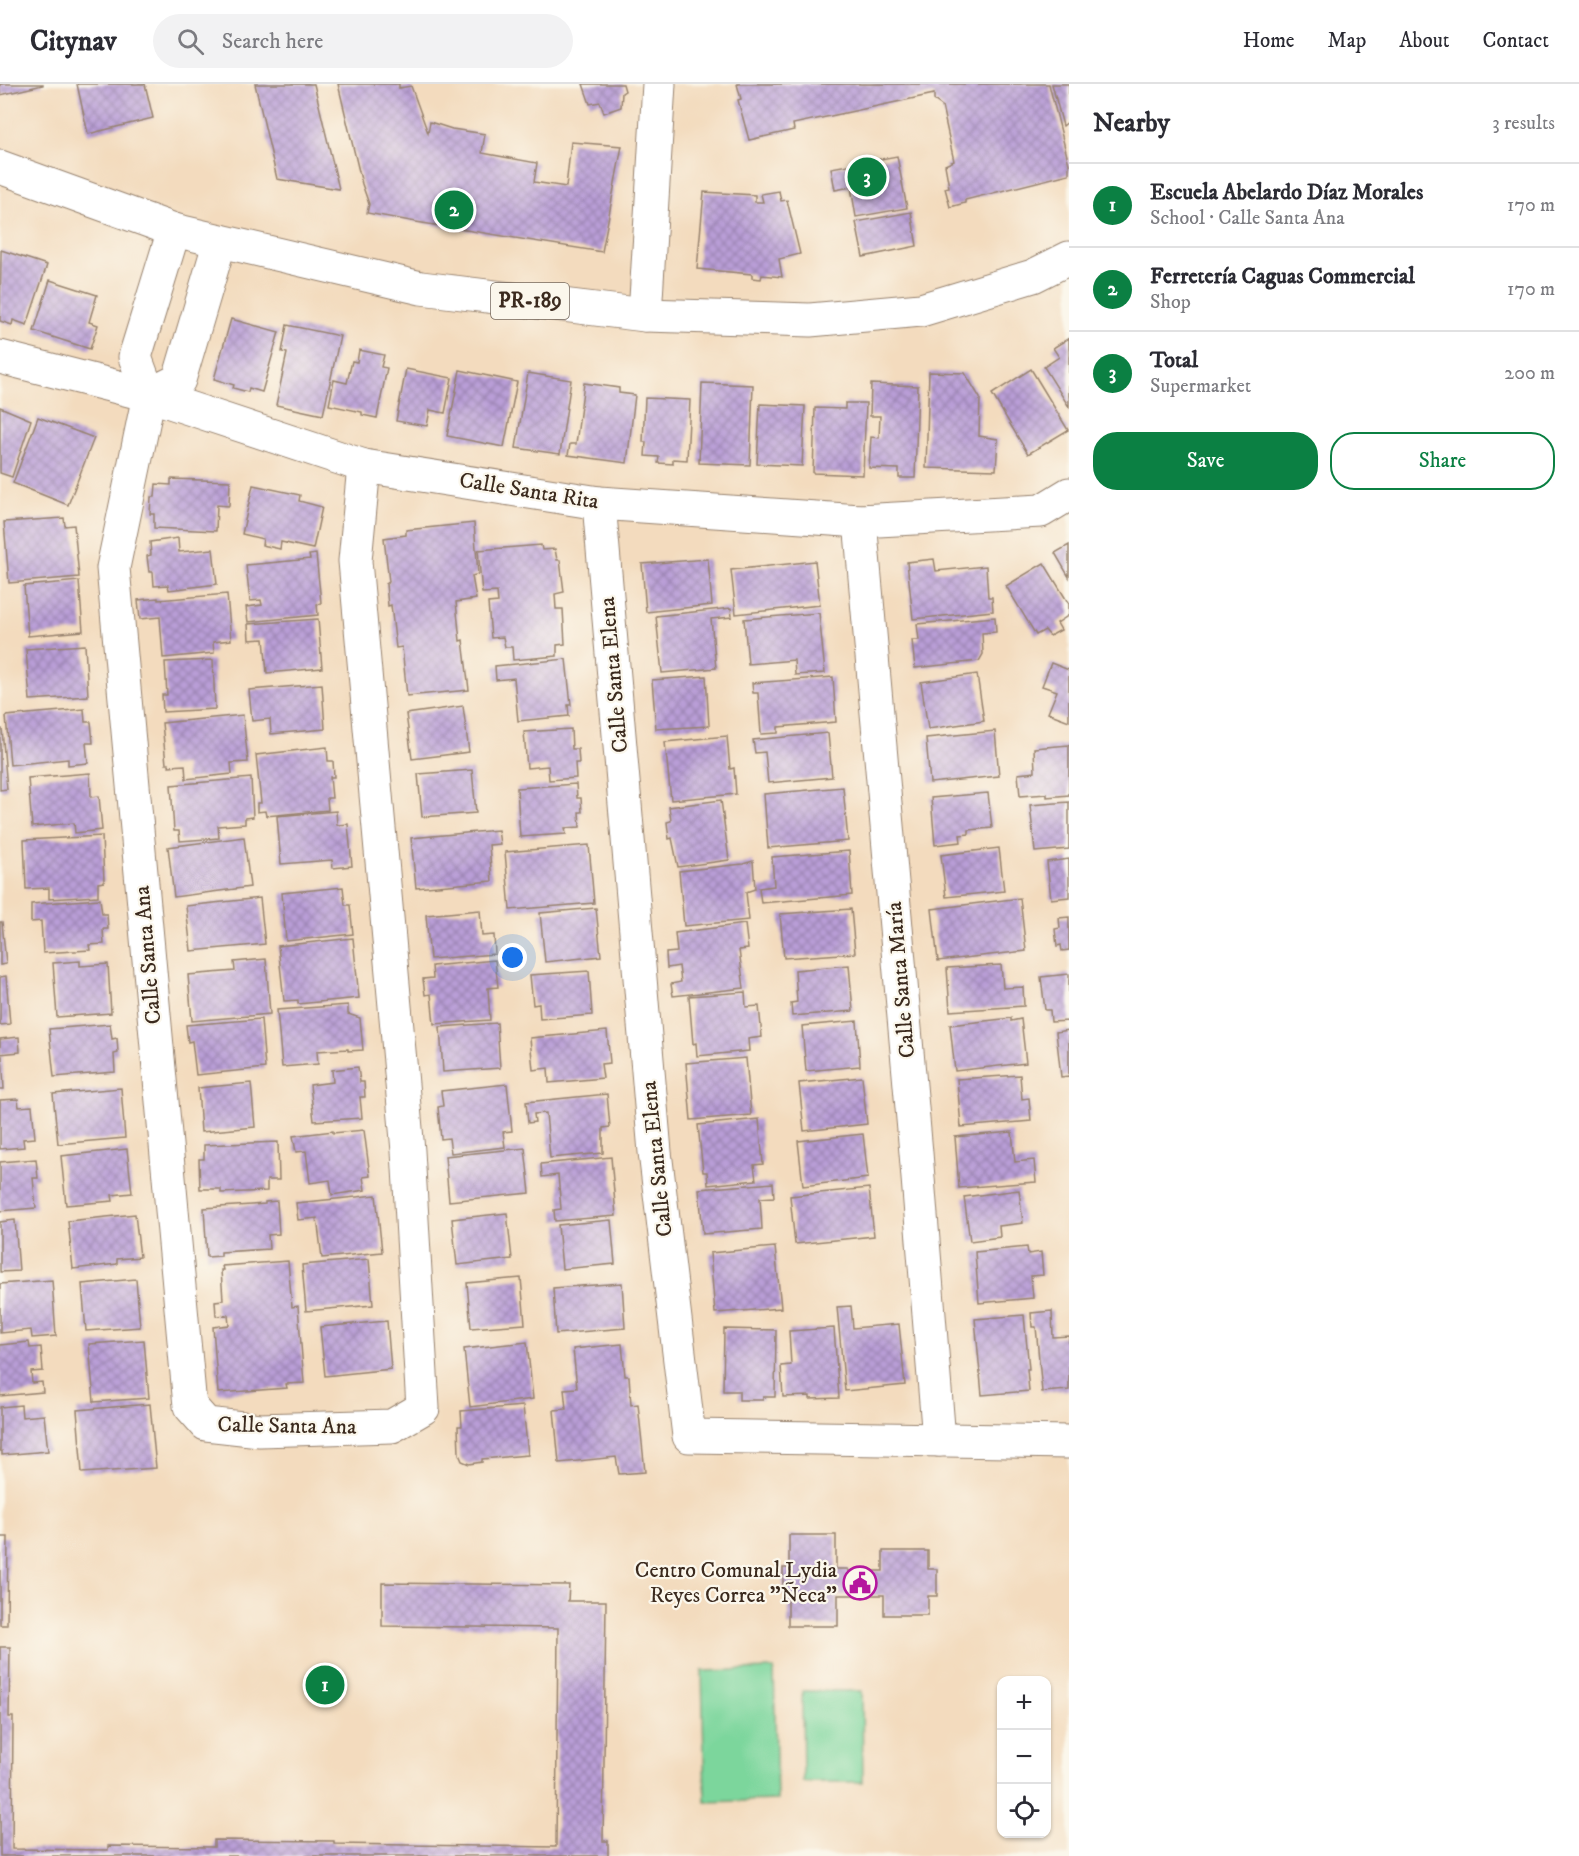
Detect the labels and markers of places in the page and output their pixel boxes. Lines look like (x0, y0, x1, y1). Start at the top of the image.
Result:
pin: 3 (848, 154, 886, 200)
pin: 2 (434, 188, 474, 232)
place label: Centro Comunal Lydia Reyes Correa "Ñeca" (635, 1557, 838, 1609)
public building icon: Centro Comunal Lydia Reyes Correa "Ñeca" (842, 1565, 878, 1601)
pin: 1 (306, 1662, 344, 1708)

